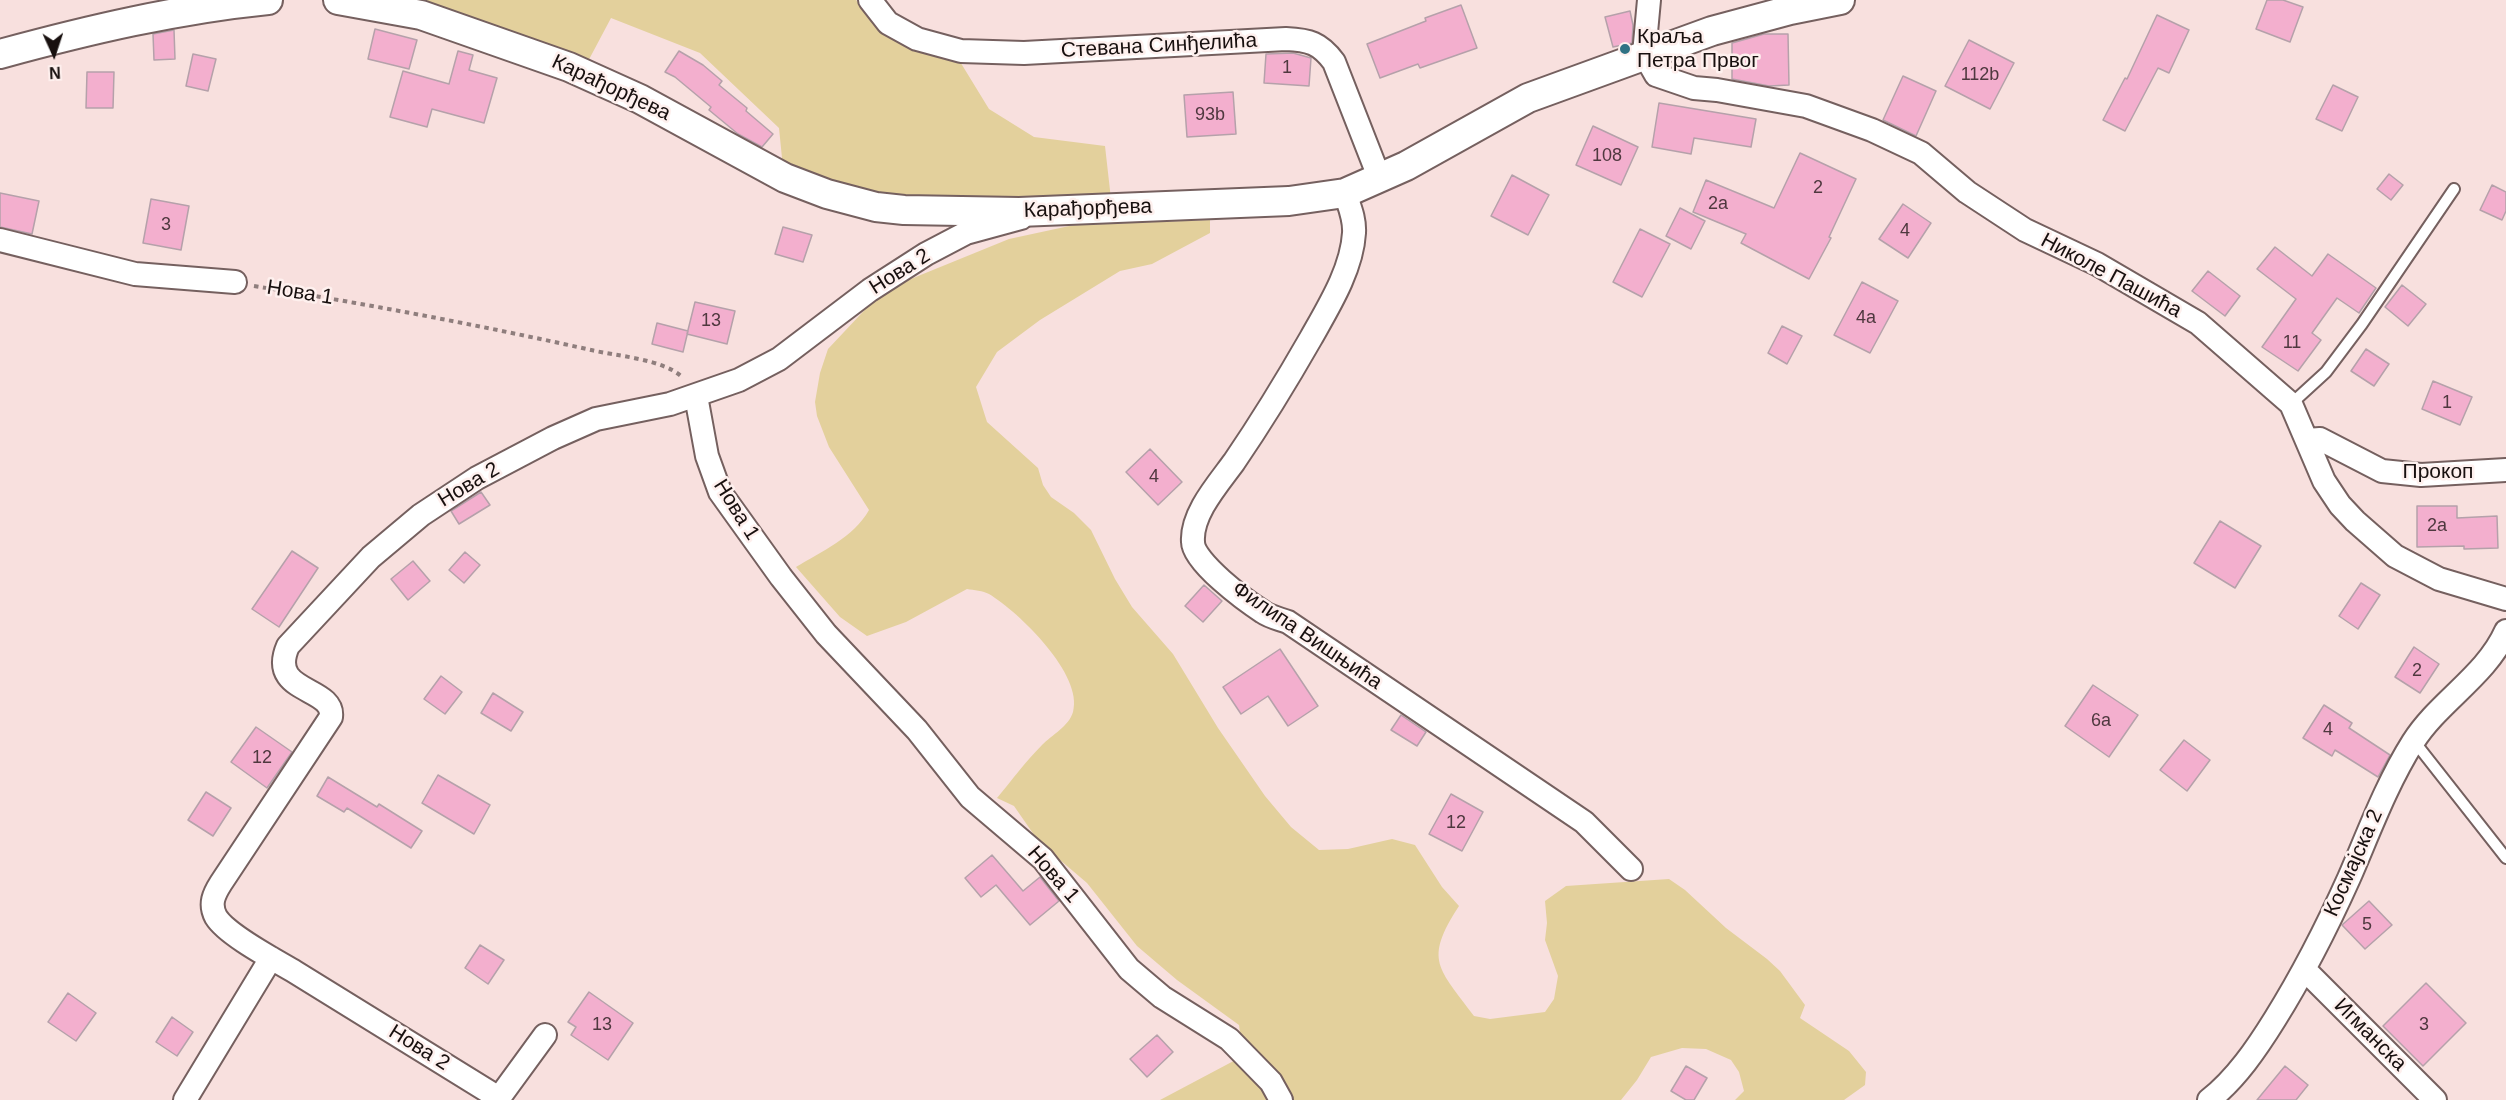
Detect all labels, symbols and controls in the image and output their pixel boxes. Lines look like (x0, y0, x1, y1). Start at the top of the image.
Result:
north arrow (24, 24, 84, 84)
place label: Краља Петра Првог (1637, 24, 1759, 74)
street label: Стевана Синђелића (1060, 28, 1258, 64)
marker: Краља Петра Првог (1618, 42, 1632, 56)
street label: Карађорђева (548, 49, 674, 127)
house number: 1 (1282, 57, 1292, 79)
text: N (49, 64, 61, 81)
house number: 112b (1961, 64, 1999, 86)
house number: 93b (1195, 104, 1225, 126)
house number: 108 (1592, 145, 1622, 167)
house number: 2 (1813, 177, 1823, 199)
house number: 2a (1708, 193, 1728, 215)
street label: Карађорђева (1023, 194, 1153, 224)
house number: 3 (161, 214, 171, 236)
house number: 4 (1900, 220, 1910, 242)
street label: Николе Пашића (2036, 228, 2186, 324)
street label: Нова 2 (865, 244, 935, 300)
street label: Нова 1 (265, 275, 335, 311)
house number: 4a (1856, 307, 1876, 329)
house number: 13 (701, 310, 721, 332)
house number: 11 (2283, 332, 2301, 354)
house number: 1 (2442, 392, 2452, 414)
street label: Нова 2 (434, 457, 504, 513)
street label: Прокоп (2403, 459, 2473, 485)
house number: 4 (1149, 466, 1159, 488)
street label: Нова 1 (708, 475, 764, 545)
house number: 2a (2427, 515, 2447, 537)
street label: Филипа Вишњића (1227, 577, 1387, 695)
house number: 2 (2412, 660, 2422, 682)
house number: 6a (2091, 710, 2111, 732)
house number: 4 (2323, 719, 2333, 741)
house number: 12 (252, 747, 272, 769)
street label: Космајска 2 (2319, 806, 2389, 920)
house number: 12 (1446, 812, 1466, 834)
street label: Нова 1 (1022, 841, 1084, 909)
house number: 5 (2362, 914, 2372, 936)
street label: Игманска (2328, 993, 2412, 1077)
house number: 13 (592, 1014, 612, 1036)
house number: 3 (2419, 1014, 2429, 1036)
street label: Нова 2 (384, 1020, 454, 1076)

